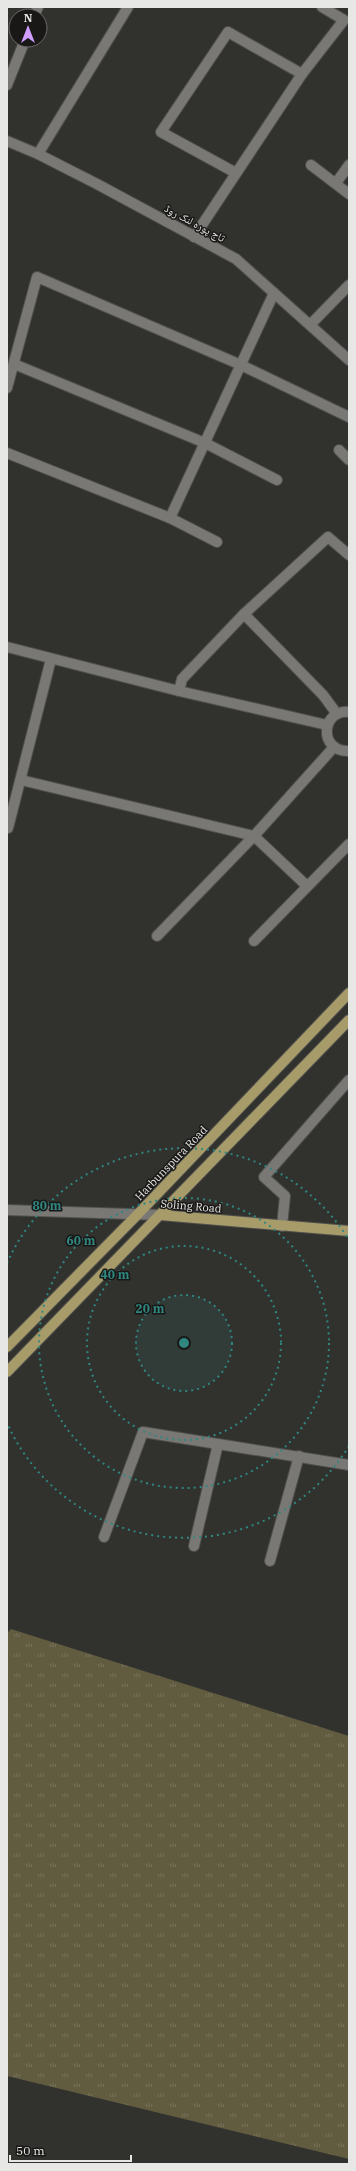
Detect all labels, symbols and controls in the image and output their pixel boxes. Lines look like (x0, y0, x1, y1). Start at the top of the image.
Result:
north arrow (8, 8, 48, 48)
text: N (24, 11, 33, 25)
street label: تاج پورہ لنک روڈ (162, 201, 228, 245)
street label: Harbunspura Road (132, 1122, 210, 1203)
street label: Soling Road (160, 1196, 222, 1216)
text: 80 m (33, 1198, 62, 1213)
text: 60 m (67, 1233, 96, 1248)
text: 40 m (101, 1267, 130, 1282)
text: 20 m (136, 1301, 165, 1316)
centre of rings (177, 1336, 191, 1350)
scale bar (10, 2137, 131, 2163)
text: 50 m (16, 2143, 45, 2158)

